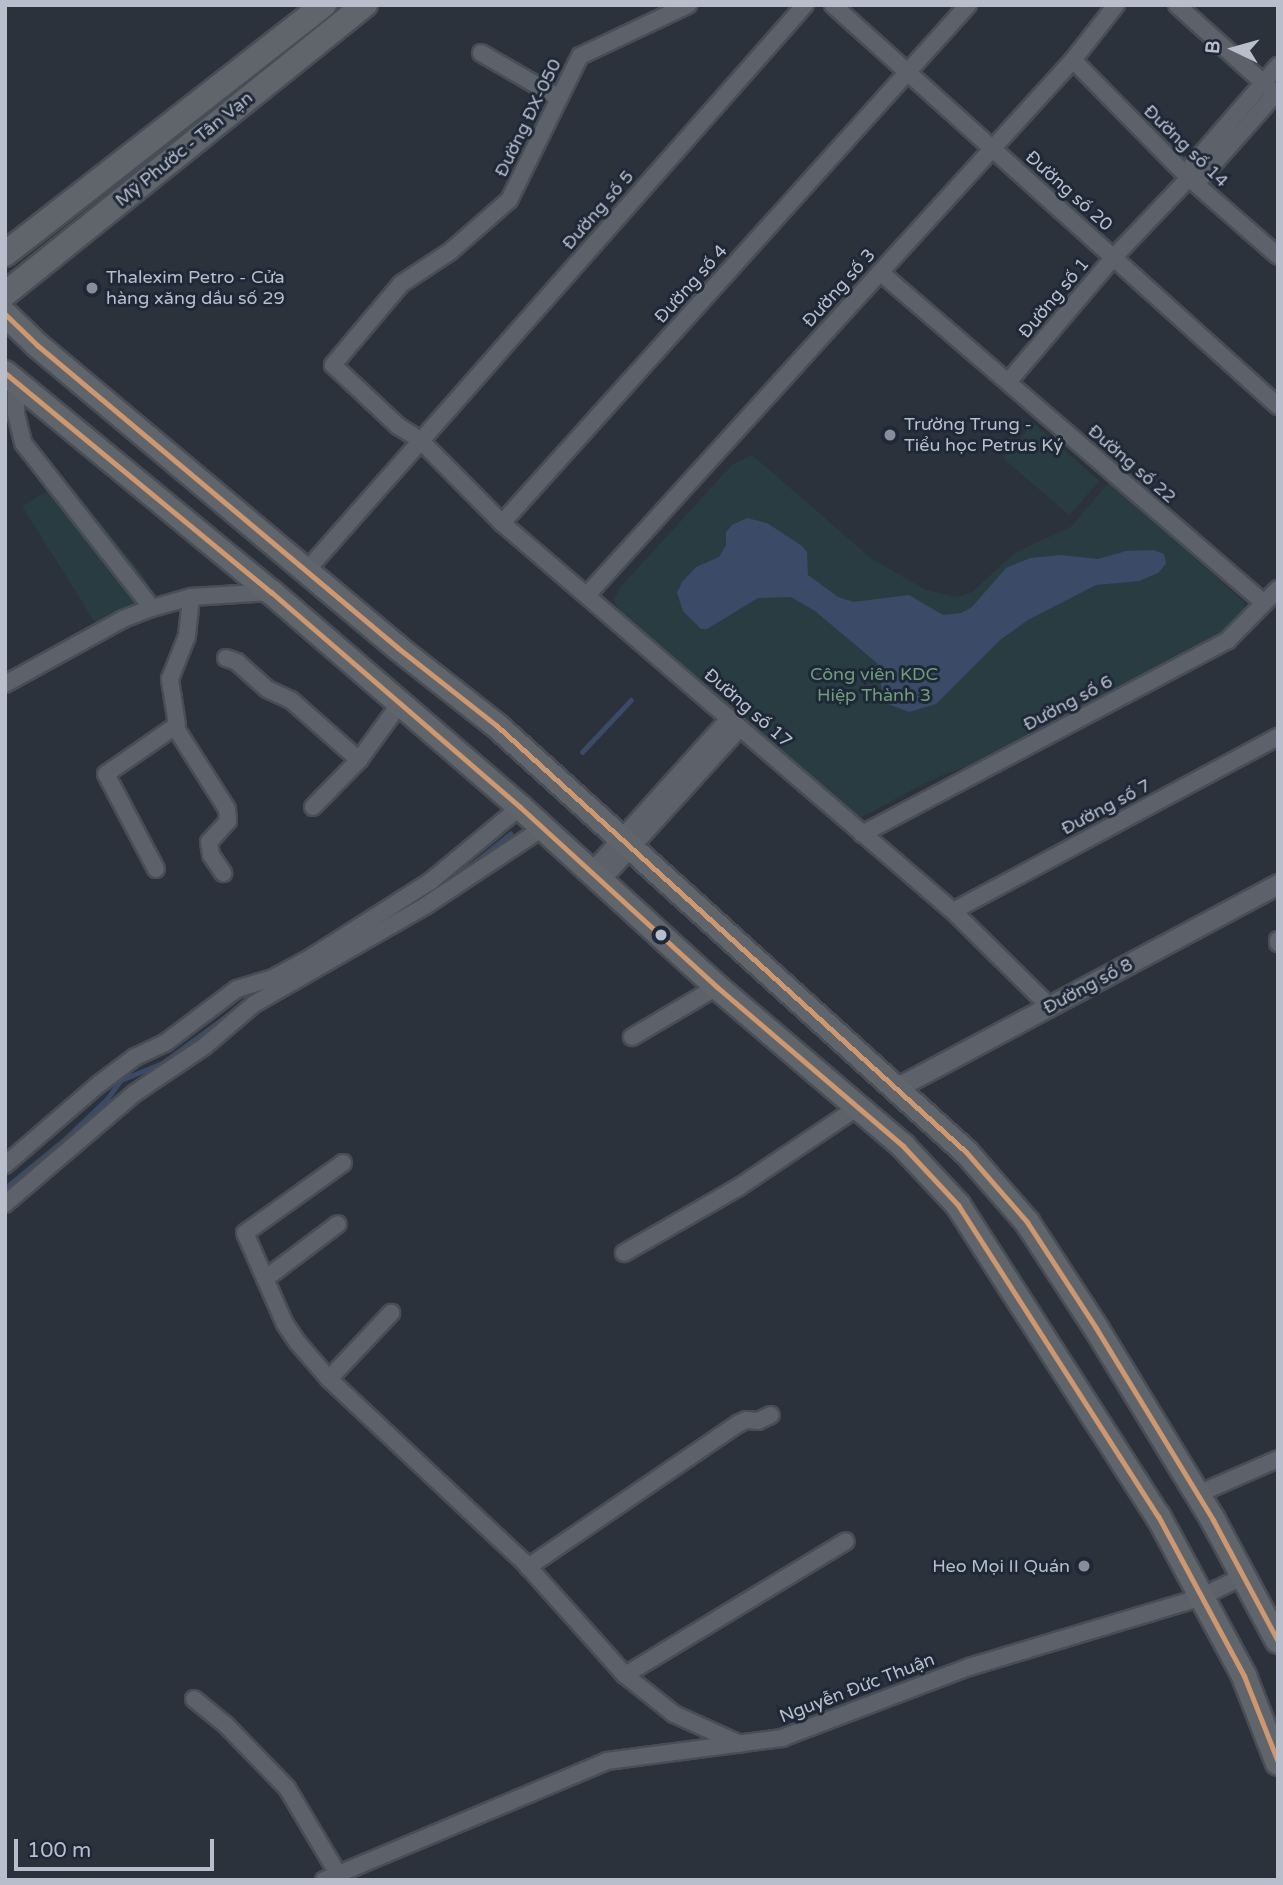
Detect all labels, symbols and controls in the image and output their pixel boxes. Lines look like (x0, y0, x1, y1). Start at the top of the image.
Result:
north arrow (1199, 14, 1269, 84)
text: B (1202, 40, 1225, 55)
street label: Đường ĐX-050 (490, 56, 566, 180)
street label: Mỹ Phước - Tân Vạn (111, 87, 257, 211)
street label: Đường số 14 (1139, 100, 1233, 192)
street label: Đường số 20 (1021, 146, 1117, 236)
street label: Đường số 5 (558, 166, 638, 254)
street label: Đường số 4 (650, 240, 732, 328)
street label: Đường số 3 (798, 244, 880, 332)
street label: Đường số 1 (1014, 253, 1094, 343)
place label: Thalexim Petro - Cửa hàng xăng dầu số 29 (106, 267, 285, 310)
marker: Thalexim Petro - Cửa hàng xăng dầu số 29 (84, 280, 100, 296)
place label: Trường Trung - Tiểu học Petrus Ký (904, 414, 1063, 457)
street label: Đường số 22 (1084, 420, 1180, 508)
marker: Trường Trung - Tiểu học Petrus Ký (882, 427, 898, 443)
street label: Đường số 17 (700, 664, 796, 752)
park label: Công viên KDC Hiệp Thành 3 (810, 664, 938, 706)
street label: Đường số 6 (1020, 670, 1116, 736)
street label: Đường số 7 (1058, 774, 1154, 840)
unlabelled marker (654, 928, 668, 942)
street label: Đường số 8 (1040, 953, 1136, 1019)
place label: Heo Mọi II Quán (932, 1555, 1070, 1577)
marker: Heo Mọi II Quán (1076, 1558, 1092, 1574)
street label: Nguyễn Đức Thuận (776, 1648, 938, 1728)
scale bar (18, 1826, 217, 1870)
text: 100 m (27, 1838, 91, 1863)

